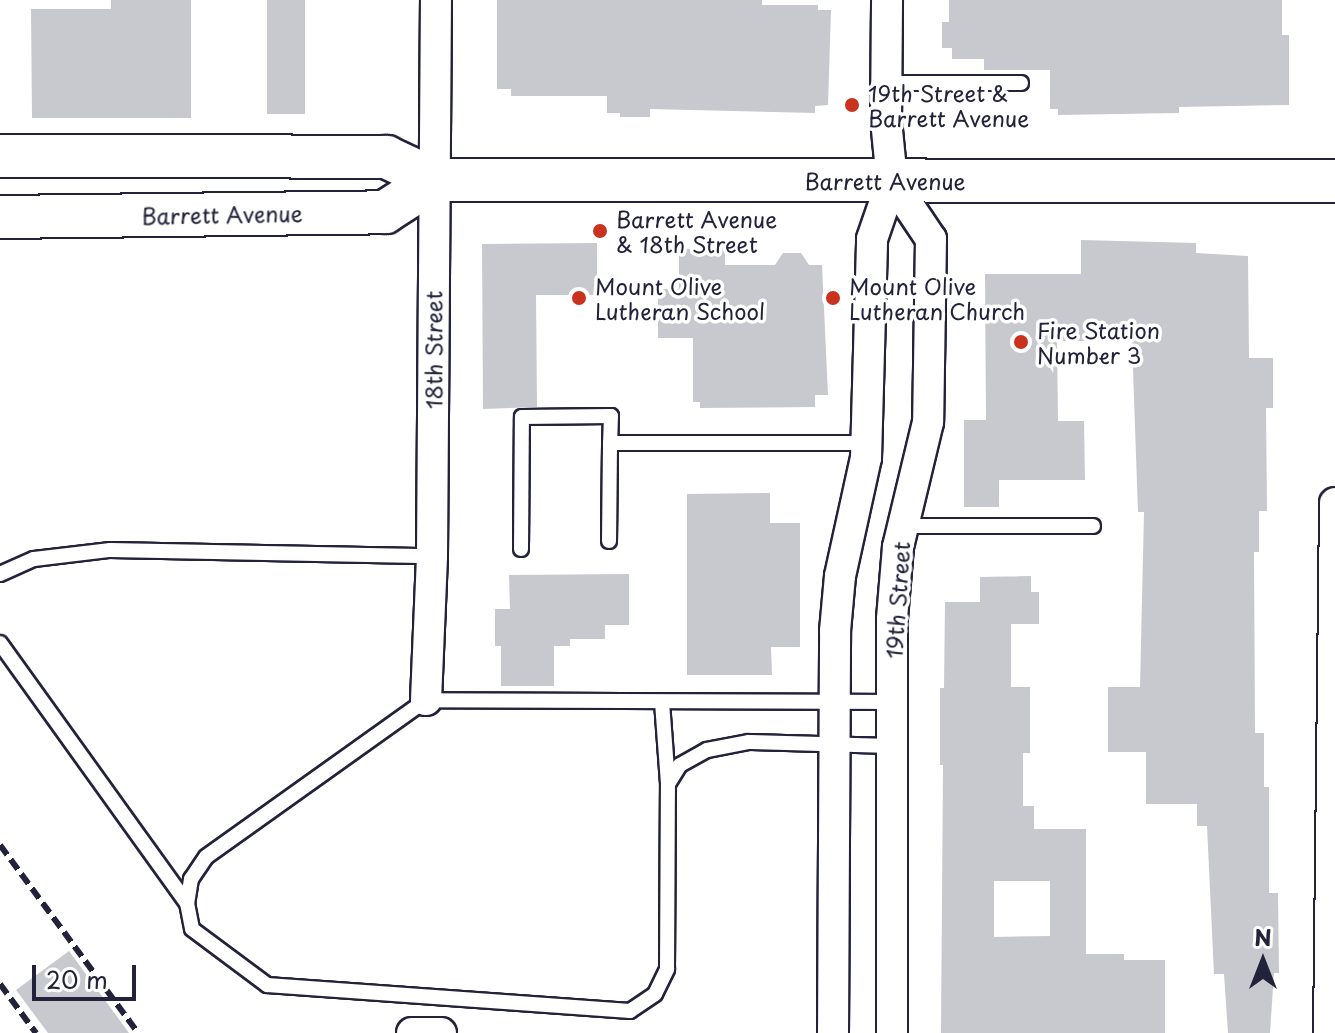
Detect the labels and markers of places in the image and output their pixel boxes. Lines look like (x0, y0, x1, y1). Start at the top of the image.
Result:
place label: 19th Street & Barrett Avenue (868, 79, 1028, 130)
marker: 19th Street & Barrett Avenue (843, 96, 861, 114)
place label: Barrett Avenue & 18th Street (616, 205, 776, 256)
marker: Barrett Avenue & 18th Street (591, 222, 609, 240)
place label: Mount Olive Lutheran School (595, 272, 764, 324)
place label: Mount Olive Lutheran Church (849, 272, 1025, 324)
marker: Mount Olive Lutheran School (570, 289, 588, 307)
marker: Mount Olive Lutheran Church (824, 289, 842, 307)
place label: Fire Station Number 3 (1037, 316, 1160, 368)
marker: Fire Station Number 3 (1012, 333, 1030, 351)

